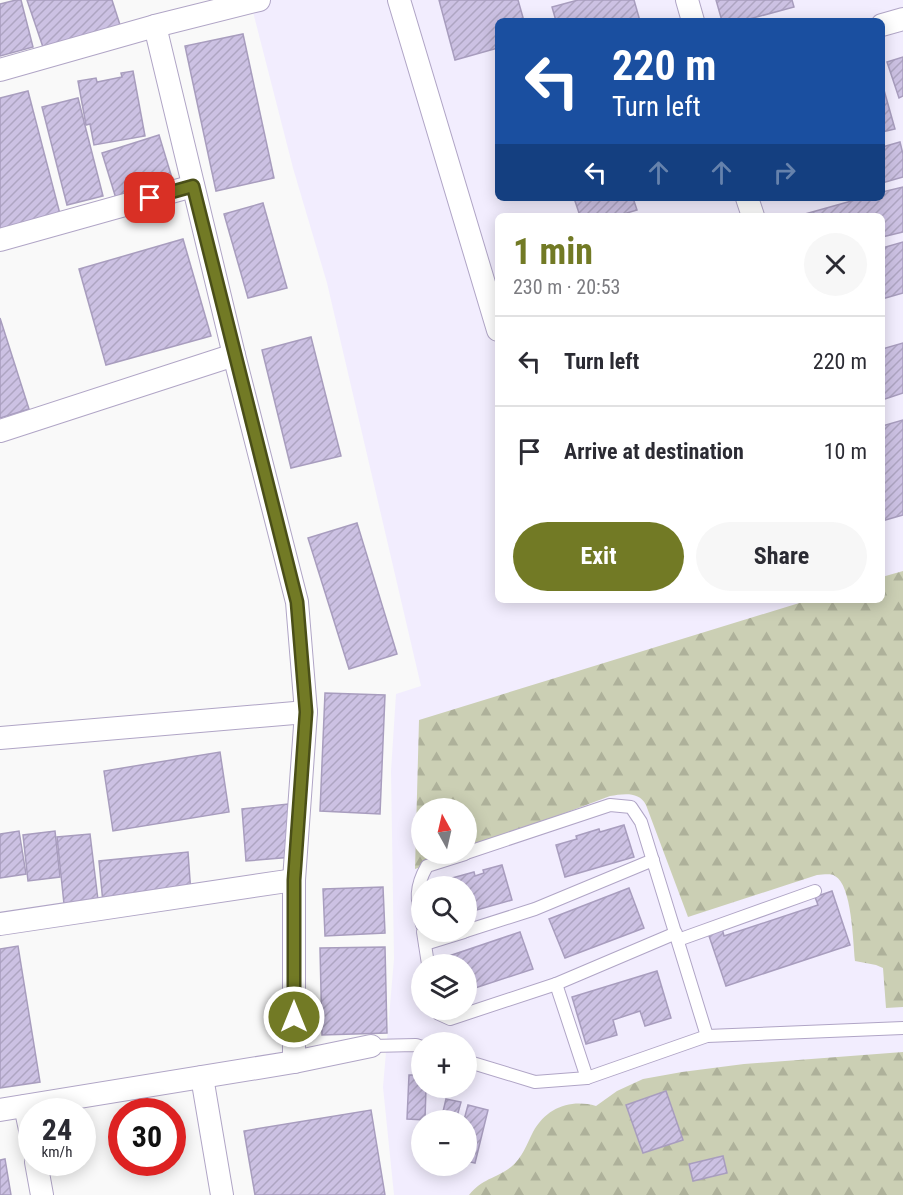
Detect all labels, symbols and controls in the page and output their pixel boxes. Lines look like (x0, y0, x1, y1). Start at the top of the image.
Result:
text: 220 m (612, 41, 717, 90)
icon: left (513, 42, 591, 120)
text: Turn left (612, 91, 701, 123)
icon: left (579, 156, 612, 189)
icon: ahead (642, 156, 675, 189)
icon: ahead (705, 156, 738, 189)
icon: right (768, 156, 801, 189)
pin (124, 172, 175, 223)
icon: arrive (133, 181, 166, 214)
text: 1 min (513, 231, 593, 273)
button: close (804, 233, 867, 296)
text: 230 m · 20:53 (513, 275, 620, 299)
icon: left (513, 345, 546, 378)
text: Turn left (564, 349, 639, 374)
text: 220 m (813, 349, 867, 374)
icon: arrive (513, 435, 546, 468)
text: Arrive at destination (564, 439, 744, 464)
text: 10 m (824, 439, 867, 464)
button: Exit (513, 522, 684, 591)
button: Share (696, 522, 867, 591)
north arrow (411, 798, 477, 864)
map controls (411, 798, 477, 1176)
button: search (411, 876, 477, 942)
button: layers (411, 954, 477, 1020)
position arrow (262, 985, 326, 1049)
button: + (411, 1032, 477, 1098)
speed limit sign: 30 (108, 1098, 186, 1176)
button: − (411, 1110, 477, 1176)
text: 24 (42, 1112, 72, 1147)
text: km/h (42, 1143, 72, 1161)

